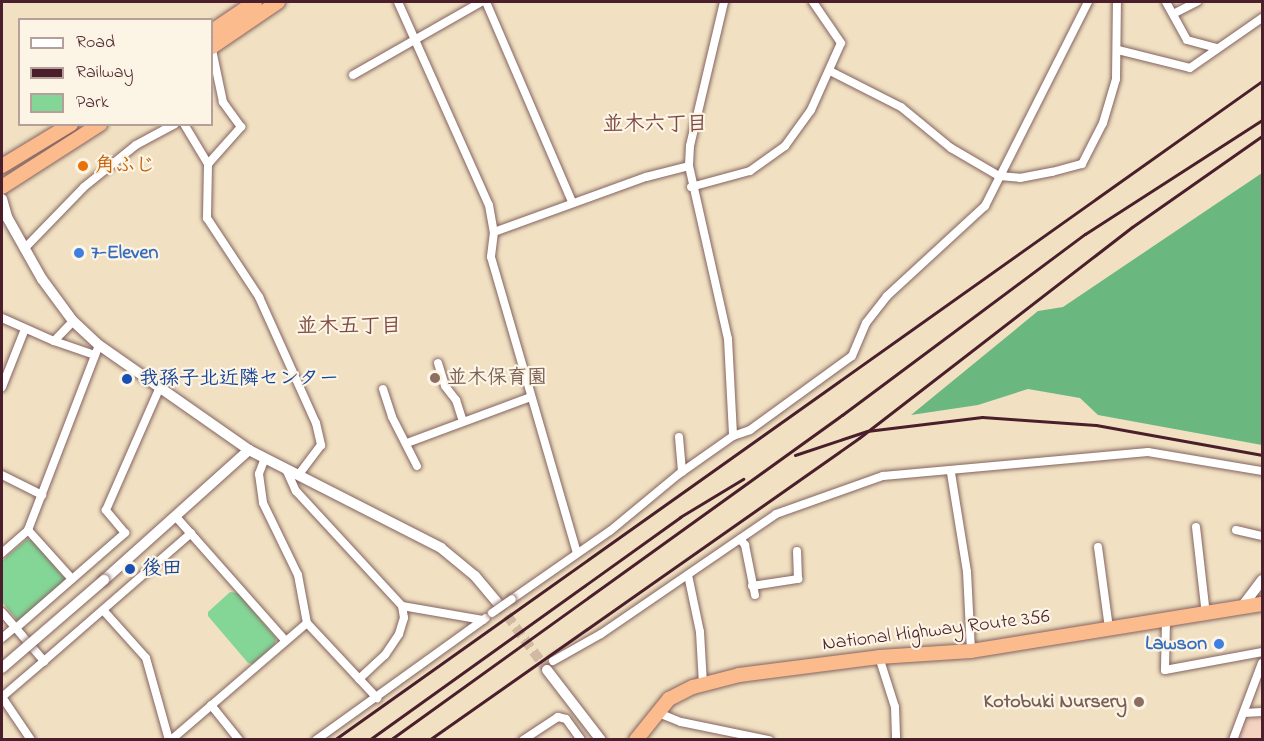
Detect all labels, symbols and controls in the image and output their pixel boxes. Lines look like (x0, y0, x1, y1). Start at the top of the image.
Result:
legend (18, 18, 213, 126)
text: Road (76, 30, 115, 56)
text: Railway (76, 60, 133, 86)
text: Park (76, 90, 109, 116)
district label: 並木六丁目 (603, 112, 707, 138)
place label: 角ふじ (95, 154, 155, 178)
marker: 角ふじ (76, 159, 90, 173)
place label: 7-Eleven (91, 241, 158, 265)
marker: 7-Eleven (72, 246, 86, 260)
district label: 並木五丁目 (297, 314, 401, 340)
place label: 並木保育園 (447, 366, 547, 390)
place label: 我孫子北近隣センター (139, 367, 339, 391)
marker: 並木保育園 (428, 371, 442, 385)
marker: 我孫子北近隣センター (120, 372, 134, 386)
place label: 後田 (142, 557, 182, 581)
marker: 後田 (123, 562, 137, 576)
street label: National Highway Route 356 (821, 605, 1051, 657)
place label: Lawson (1145, 632, 1207, 656)
marker: Lawson (1212, 637, 1226, 651)
place label: Kotobuki Nursery (984, 690, 1127, 714)
marker: Kotobuki Nursery (1132, 695, 1146, 709)

